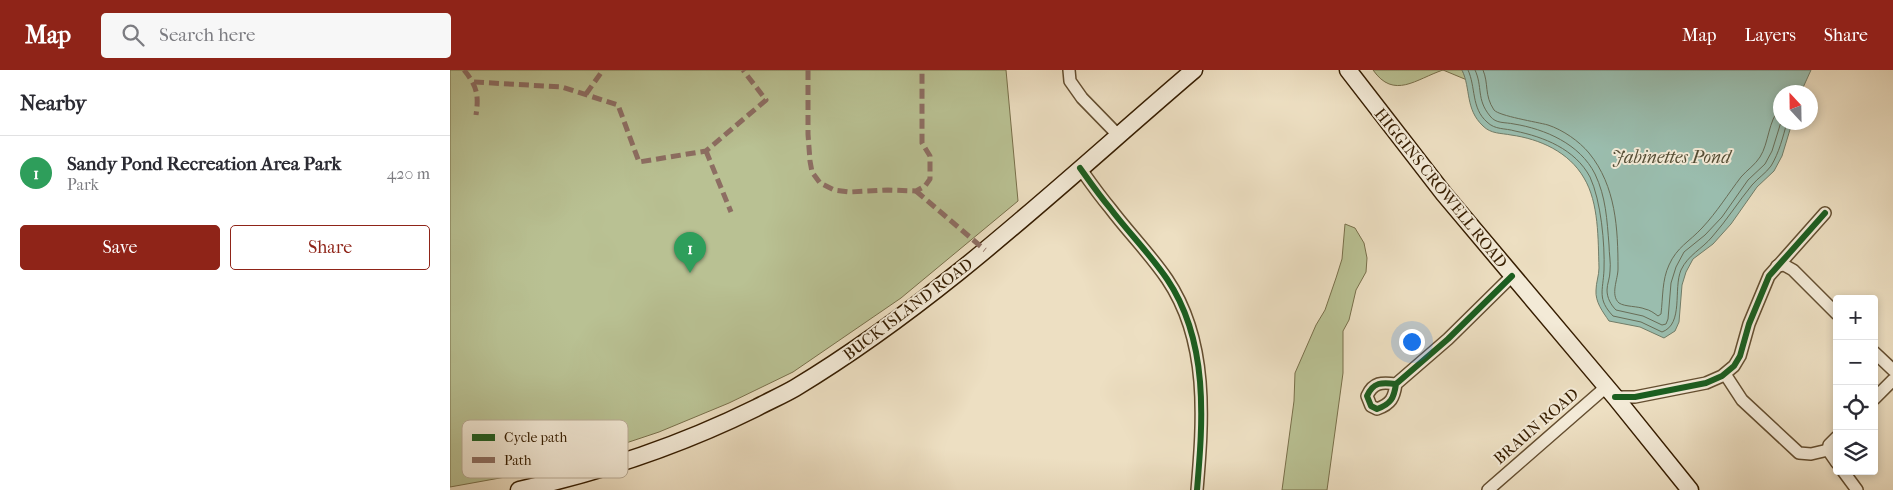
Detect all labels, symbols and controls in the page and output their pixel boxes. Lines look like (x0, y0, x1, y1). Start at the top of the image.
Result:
search box (101, 13, 451, 58)
text: Map (25, 21, 71, 49)
icon: search (119, 21, 147, 49)
text: Search here (159, 24, 255, 46)
text: Map (1682, 25, 1716, 46)
text: Layers (1744, 25, 1796, 46)
text: Share (1824, 25, 1868, 46)
north arrow (1773, 85, 1818, 130)
text: Nearby (20, 91, 86, 115)
street label: HIGGINS CROWELL ROAD (1371, 104, 1511, 272)
water label: Jabinettes Pond (1612, 147, 1733, 168)
text: Sandy Pond Recreation Area Park (67, 153, 341, 175)
text: 1 (33, 164, 39, 183)
text: 420 m (387, 164, 430, 183)
text: Park (67, 175, 99, 194)
button: Save (20, 225, 220, 270)
button: Share (230, 225, 430, 270)
pin: 1 (674, 232, 706, 273)
street label: BUCK ISLAND ROAD (840, 254, 976, 364)
map controls (1833, 295, 1878, 475)
button: + (1833, 295, 1878, 340)
your location (1399, 329, 1425, 355)
button: − (1833, 340, 1878, 385)
street label: BRAUN ROAD (1490, 384, 1582, 468)
button: locate (1833, 385, 1878, 430)
legend (462, 420, 628, 478)
text: Cycle path (504, 429, 568, 446)
button: layers (1833, 430, 1878, 475)
text: Path (504, 452, 532, 469)

